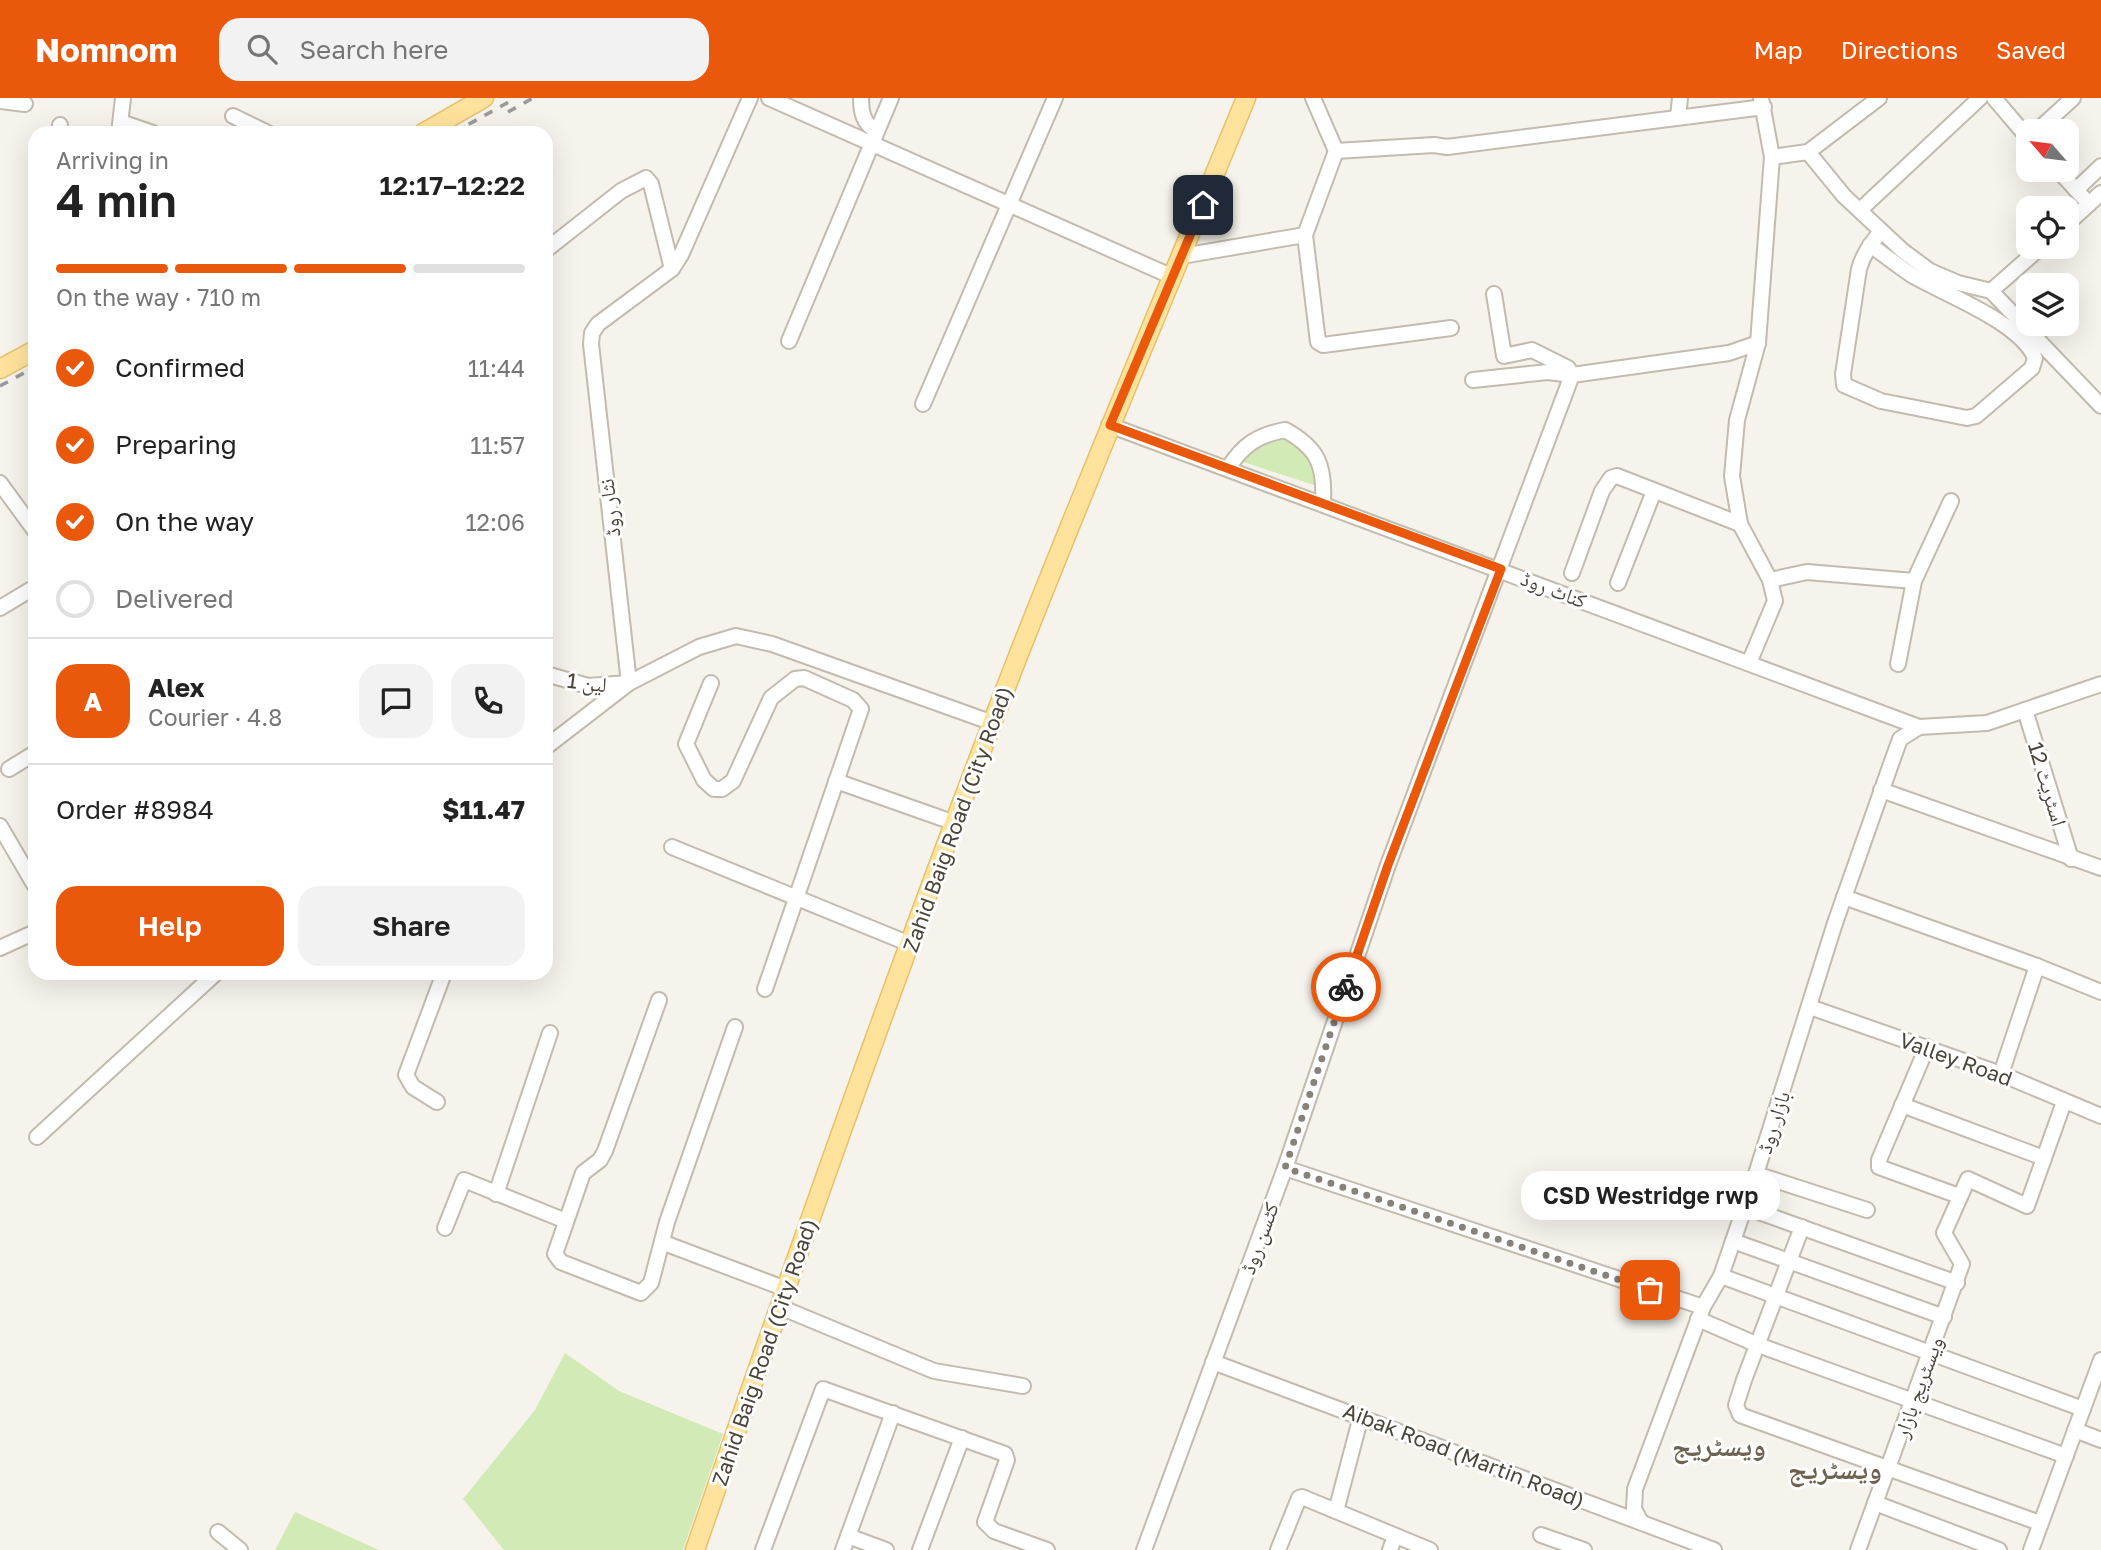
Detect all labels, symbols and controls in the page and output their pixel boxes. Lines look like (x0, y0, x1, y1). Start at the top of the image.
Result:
search box (219, 18, 709, 81)
text: Nomnom (35, 30, 177, 69)
icon: search (243, 30, 281, 68)
text: Search here (299, 34, 448, 65)
text: Map (1754, 35, 1803, 64)
text: Directions (1841, 35, 1958, 64)
text: Saved (1996, 35, 2066, 64)
north arrow (2016, 119, 2079, 182)
map controls (2016, 119, 2079, 336)
text: Arriving in (56, 146, 169, 174)
text: 12:17–12:22 (379, 170, 525, 201)
text: 4 min (56, 172, 177, 227)
pin (1173, 175, 1233, 235)
icon: home (1184, 186, 1222, 224)
button: locate (2016, 196, 2079, 259)
button: layers (2016, 273, 2079, 336)
text: On the way · 710 m (56, 283, 261, 311)
icon: check (56, 349, 94, 387)
text: Confirmed (115, 352, 245, 383)
text: 11:44 (468, 354, 525, 382)
icon: check (56, 426, 94, 464)
text: Preparing (115, 429, 237, 460)
text: 11:57 (470, 431, 525, 459)
street label: نثار روڈ (593, 477, 625, 539)
icon: check (56, 503, 94, 541)
text: On the way (115, 506, 254, 537)
text: 12:06 (465, 508, 525, 536)
street label: کناٹ روڈ (1517, 565, 1591, 613)
text: Delivered (115, 583, 234, 614)
button: chat (359, 664, 433, 738)
button: phone (451, 664, 525, 738)
street label: لین 1 (566, 667, 608, 698)
text: Alex (148, 672, 205, 703)
street label: Zahid Baig Road (City Road) (897, 683, 1017, 955)
text: A (84, 686, 102, 717)
text: Courier · 4.8 (148, 703, 282, 731)
street label: اسٹریٹ 12 (2023, 739, 2073, 829)
text: Order #8984 (56, 794, 214, 825)
text: $11.47 (442, 794, 525, 825)
button: Help (56, 886, 284, 966)
button: Share (298, 886, 525, 966)
courier (1311, 952, 1381, 1022)
icon: bike (1327, 968, 1365, 1006)
street label: Valley Road (1896, 1027, 2016, 1091)
street label: بازار روڈ (1751, 1087, 1795, 1157)
callout: CSD Westridge rwp (1520, 1171, 1780, 1220)
text: CSD Westridge rwp (1543, 1181, 1758, 1209)
street label: کٹسن روڈ (1234, 1198, 1285, 1278)
street label: Zahid Baig Road (City Road) (706, 1215, 822, 1489)
pin (1620, 1260, 1680, 1320)
icon: bag (1631, 1271, 1669, 1309)
street label: ویسٹریج بازار (1887, 1333, 1949, 1442)
street label: Aibak Road (Martin Road) (1340, 1397, 1588, 1513)
district label: ویسٹریج (1672, 1429, 1766, 1465)
district label: ویسٹریج (1788, 1452, 1882, 1488)

